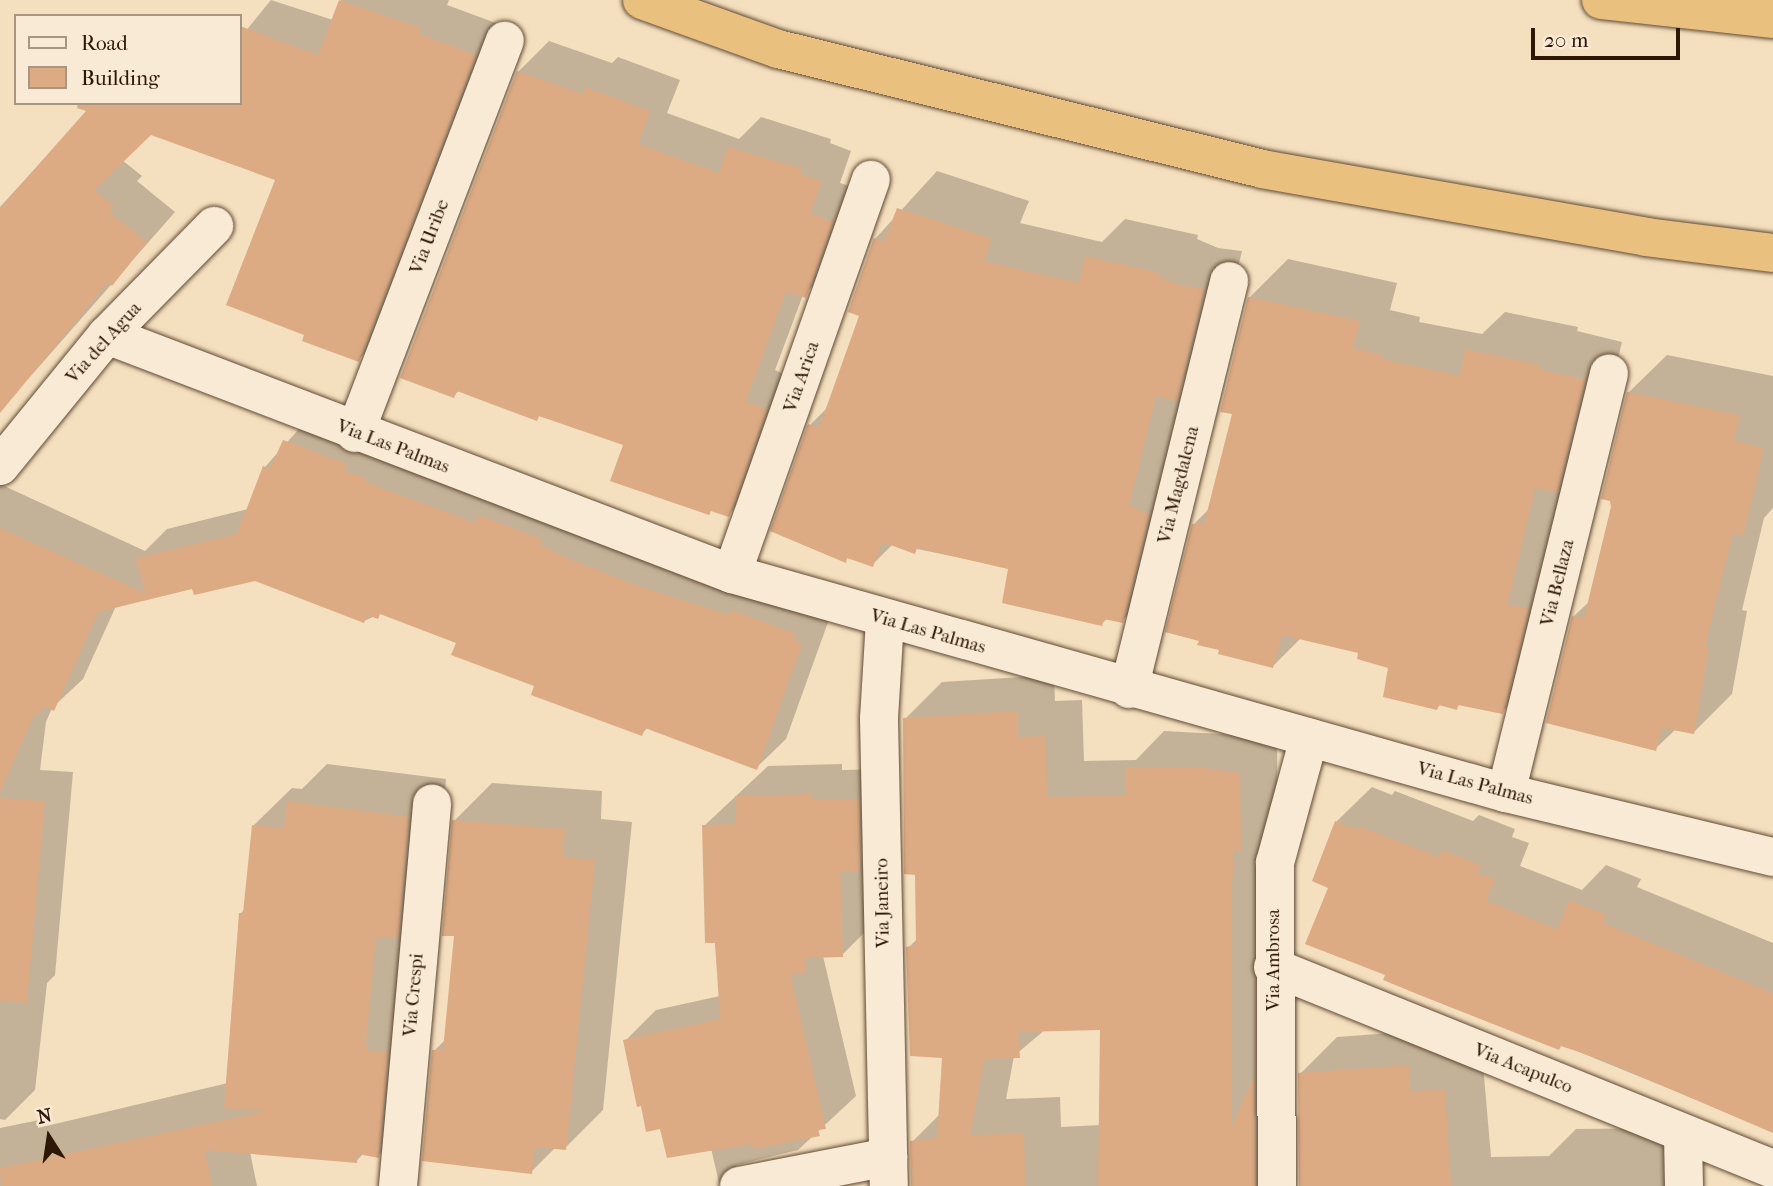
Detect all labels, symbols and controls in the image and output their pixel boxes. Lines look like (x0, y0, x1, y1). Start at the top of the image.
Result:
legend (14, 14, 242, 105)
scale bar (1535, 14, 1684, 58)
text: 20 m (1544, 28, 1588, 52)
text: Road (81, 31, 128, 55)
text: Building (81, 66, 159, 90)
street label: Via Uribe (405, 196, 455, 278)
street label: Via del Agua (61, 297, 147, 389)
street label: Via Arica (779, 338, 825, 416)
street label: Via Las Palmas (333, 415, 453, 479)
street label: Via Magdalena (1153, 424, 1205, 546)
street label: Via Bellaza (1536, 537, 1580, 629)
street label: Via Las Palmas (868, 605, 988, 659)
street label: Via Las Palmas (1415, 758, 1535, 810)
street label: Via Janeiro (871, 858, 895, 948)
street label: Via Ambrosa (1263, 909, 1285, 1011)
street label: Via Crespi (399, 952, 429, 1038)
street label: Via Acapulco (1470, 1039, 1576, 1099)
north arrow (14, 1102, 84, 1172)
text: N (35, 1104, 54, 1129)

